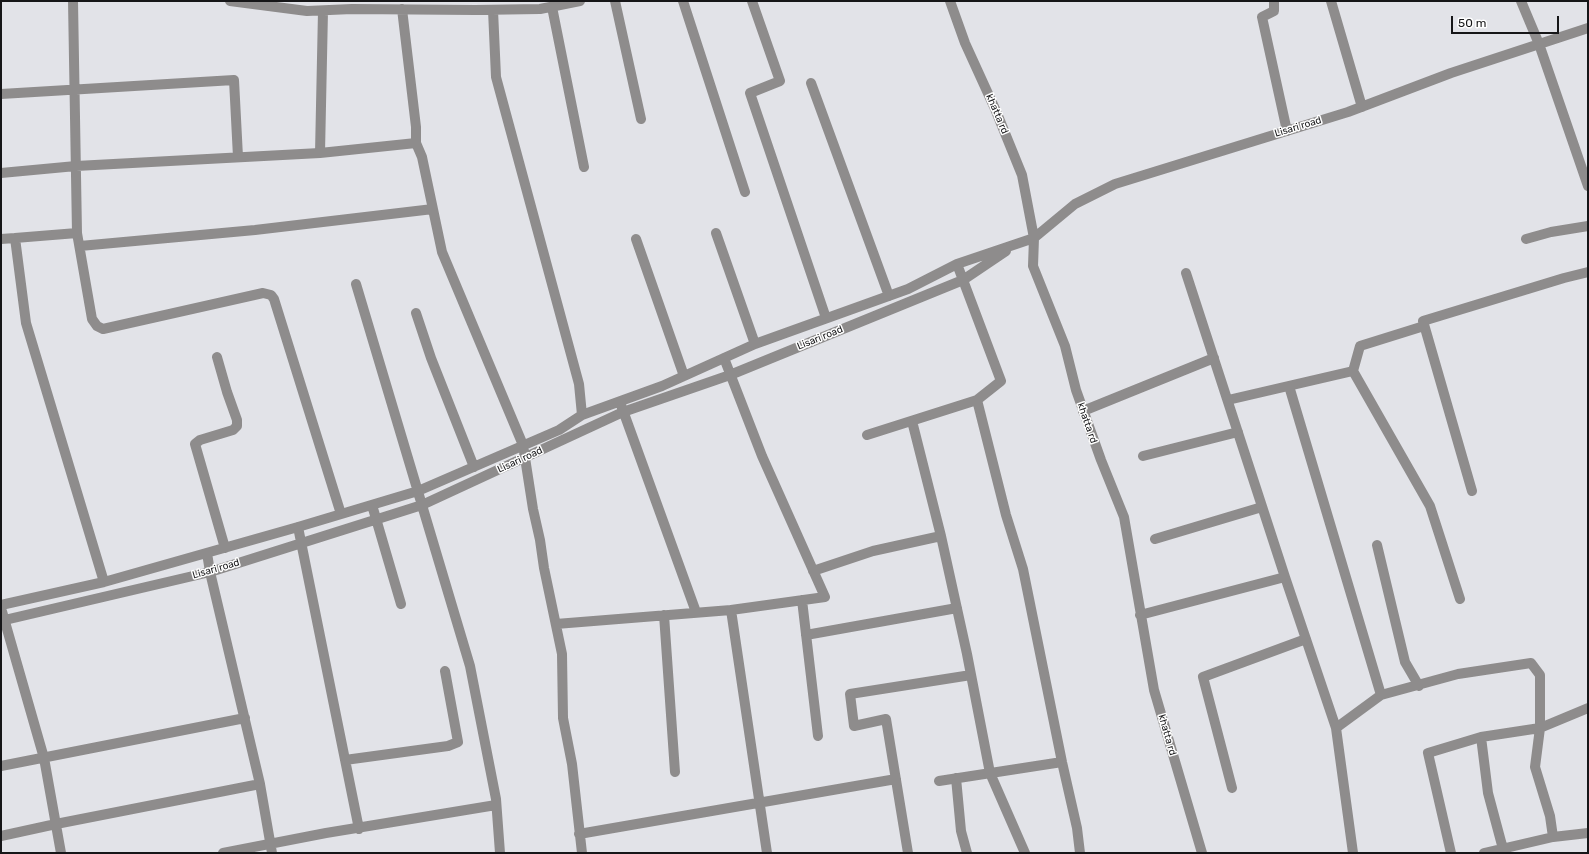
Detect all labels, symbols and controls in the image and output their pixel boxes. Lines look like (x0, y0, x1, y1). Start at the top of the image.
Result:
scale bar (1453, 8, 1561, 34)
text: 50 m (1458, 16, 1486, 30)
street label: khatta rd (983, 92, 1011, 136)
street label: Lisari road (1273, 114, 1323, 140)
street label: Lisari road (795, 323, 845, 353)
street label: khatta rd (1074, 401, 1100, 445)
street label: Lisari road (496, 444, 544, 476)
street label: Lisari road (191, 557, 241, 581)
street label: khatta rd (1155, 713, 1179, 757)

